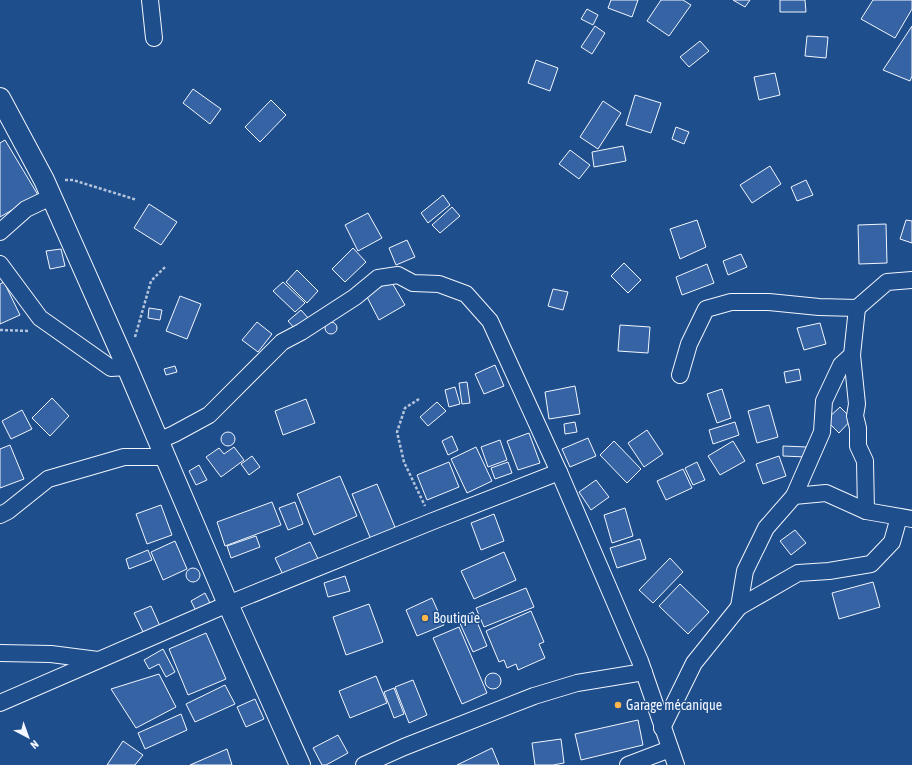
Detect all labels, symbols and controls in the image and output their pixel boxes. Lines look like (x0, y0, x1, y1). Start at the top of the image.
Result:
place label: Boutique (433, 610, 480, 626)
marker: Boutique (420, 613, 430, 623)
place label: Garage mécanique (626, 697, 722, 713)
marker: Garage mécanique (613, 700, 623, 710)
north arrow (8, 717, 48, 757)
text: N (28, 738, 41, 751)

